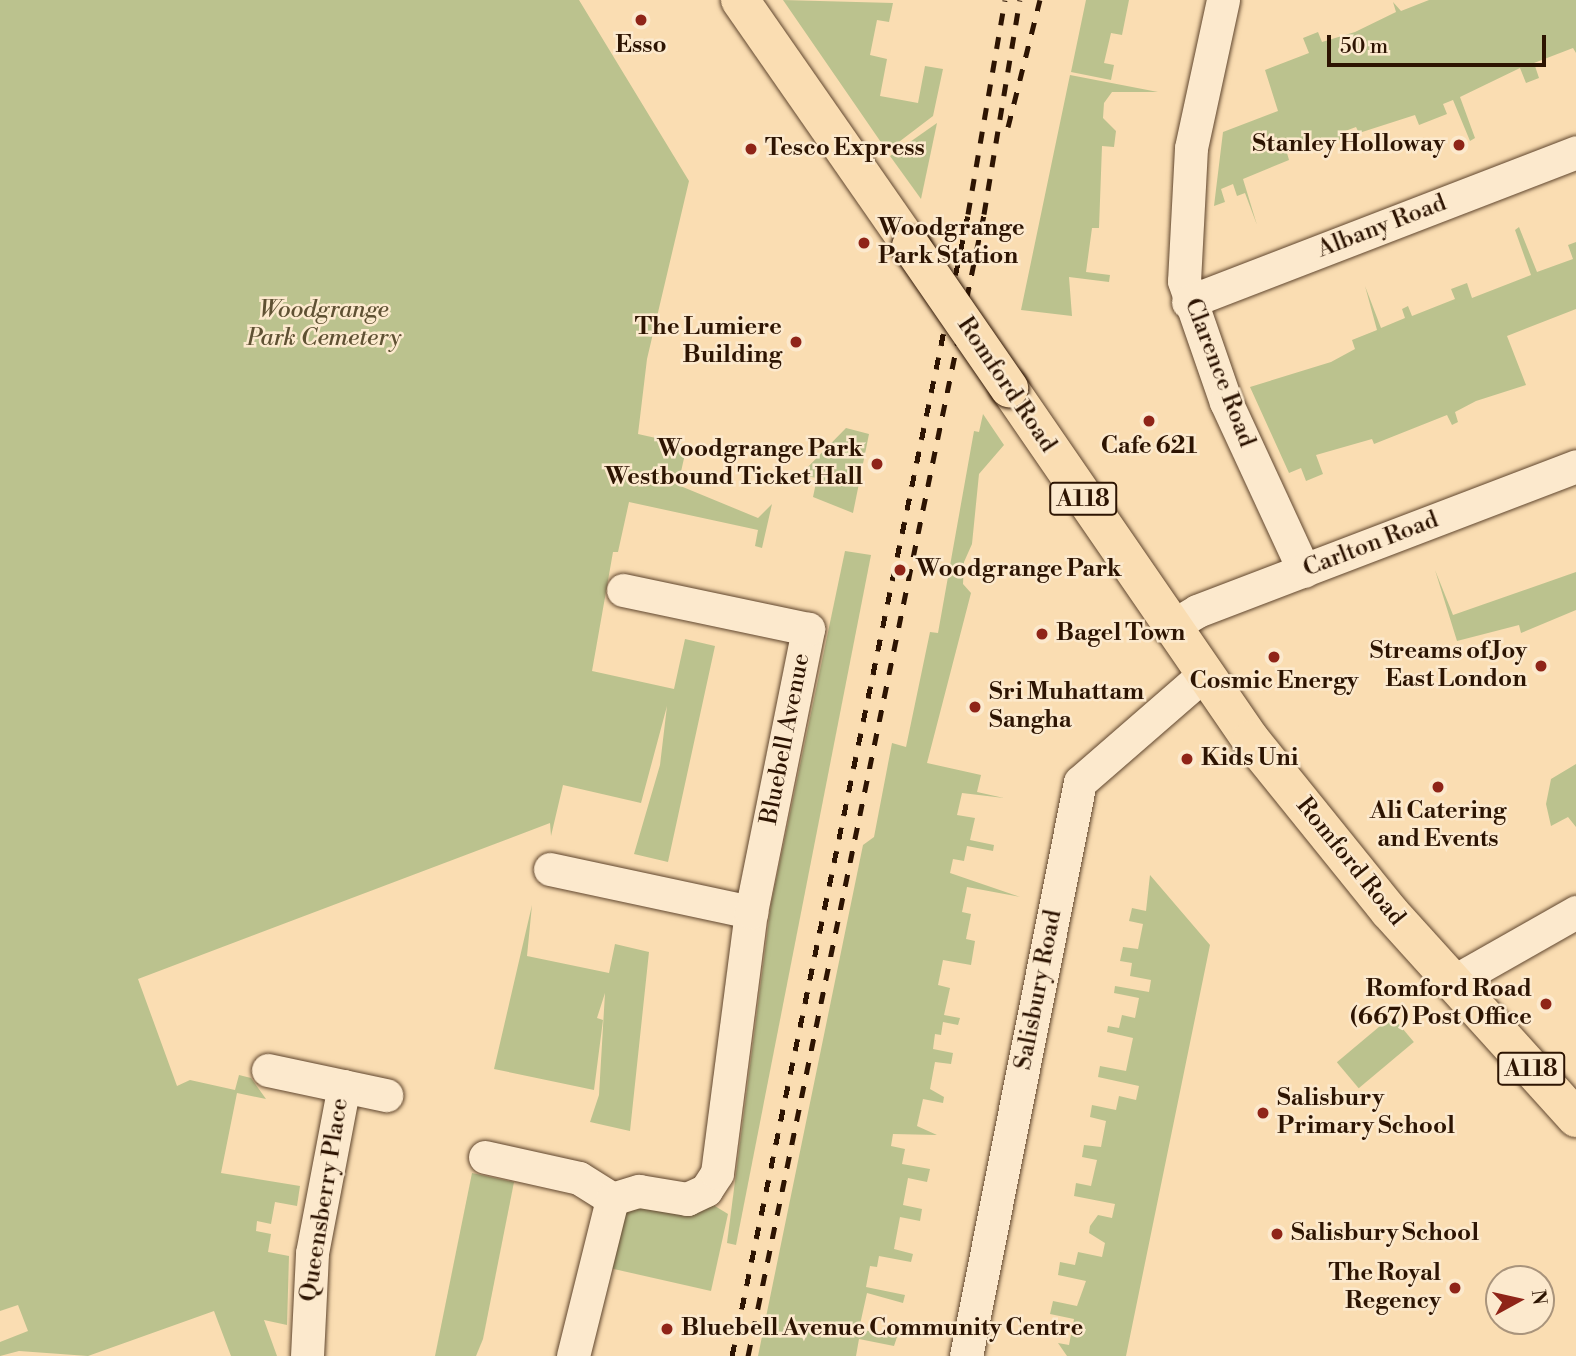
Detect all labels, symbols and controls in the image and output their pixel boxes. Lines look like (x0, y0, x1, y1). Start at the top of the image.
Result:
marker: Esso (633, 12, 649, 28)
scale bar (1331, 21, 1550, 65)
place label: Esso (615, 32, 667, 60)
text: 50 m (1340, 34, 1388, 60)
place label: Stanley Holloway (1252, 131, 1445, 159)
place label: Tesco Express (765, 135, 925, 163)
marker: Stanley Holloway (1451, 137, 1467, 153)
marker: Tesco Express (743, 141, 759, 157)
street label: Albany Road (1313, 189, 1451, 265)
place label: Woodgrange Park Station (878, 215, 1025, 271)
marker: Woodgrange Park Station (856, 235, 872, 251)
street label: Clarence Road (1177, 294, 1261, 452)
park label: Woodgrange Park Cemetery (247, 297, 401, 353)
street label: Romford Road (950, 312, 1062, 458)
place label: The Lumiere Building (635, 314, 782, 370)
marker: The Lumiere Building (788, 334, 804, 350)
marker: Cafe 621 (1141, 413, 1157, 429)
place label: Cafe 621 (1101, 433, 1197, 461)
place label: Woodgrange Park Westbound Ticket Hall (605, 436, 863, 492)
marker: Woodgrange Park Westbound Ticket Hall (869, 456, 885, 472)
road number: A118 (1048, 480, 1118, 519)
street label: Carlton Road (1299, 506, 1443, 584)
place label: Woodgrange Park (916, 556, 1122, 584)
marker: Woodgrange Park (890, 560, 910, 580)
place label: Bagel Town (1056, 620, 1185, 648)
marker: Bagel Town (1034, 626, 1050, 642)
place label: Streams of Joy East London (1370, 638, 1527, 694)
marker: Cosmic Energy (1266, 649, 1282, 665)
street label: Bluebell Avenue (755, 651, 817, 827)
marker: Streams of Joy East London (1533, 658, 1549, 674)
place label: Cosmic Energy (1189, 668, 1359, 696)
place label: Sri Muhattam Sangha (989, 679, 1144, 735)
marker: Sri Muhattam Sangha (967, 699, 983, 715)
place label: Kids Uni (1201, 745, 1298, 773)
marker: Kids Uni (1179, 751, 1195, 767)
marker: Ali Catering and Events (1430, 779, 1446, 795)
street label: Romford Road (1289, 792, 1411, 932)
place label: Ali Catering and Events (1370, 798, 1506, 854)
street label: Salisbury Road (1009, 908, 1069, 1072)
place label: Romford Road (667) Post Office (1350, 976, 1532, 1032)
marker: Romford Road (667) Post Office (1538, 996, 1554, 1012)
road number: A118 (1496, 1050, 1566, 1088)
place label: Salisbury Primary School (1277, 1085, 1455, 1141)
street label: Queensberry Place (295, 1096, 355, 1304)
marker: Salisbury Primary School (1255, 1105, 1271, 1121)
place label: Salisbury School (1291, 1220, 1479, 1248)
marker: Salisbury School (1269, 1226, 1285, 1242)
place label: The Royal Regency (1328, 1260, 1441, 1316)
north arrow (1485, 1265, 1555, 1335)
marker: The Royal Regency (1447, 1280, 1463, 1296)
text: N (1526, 1288, 1552, 1306)
place label: Bluebell Avenue Community Centre (681, 1315, 1083, 1343)
marker: Bluebell Avenue Community Centre (659, 1321, 675, 1337)

